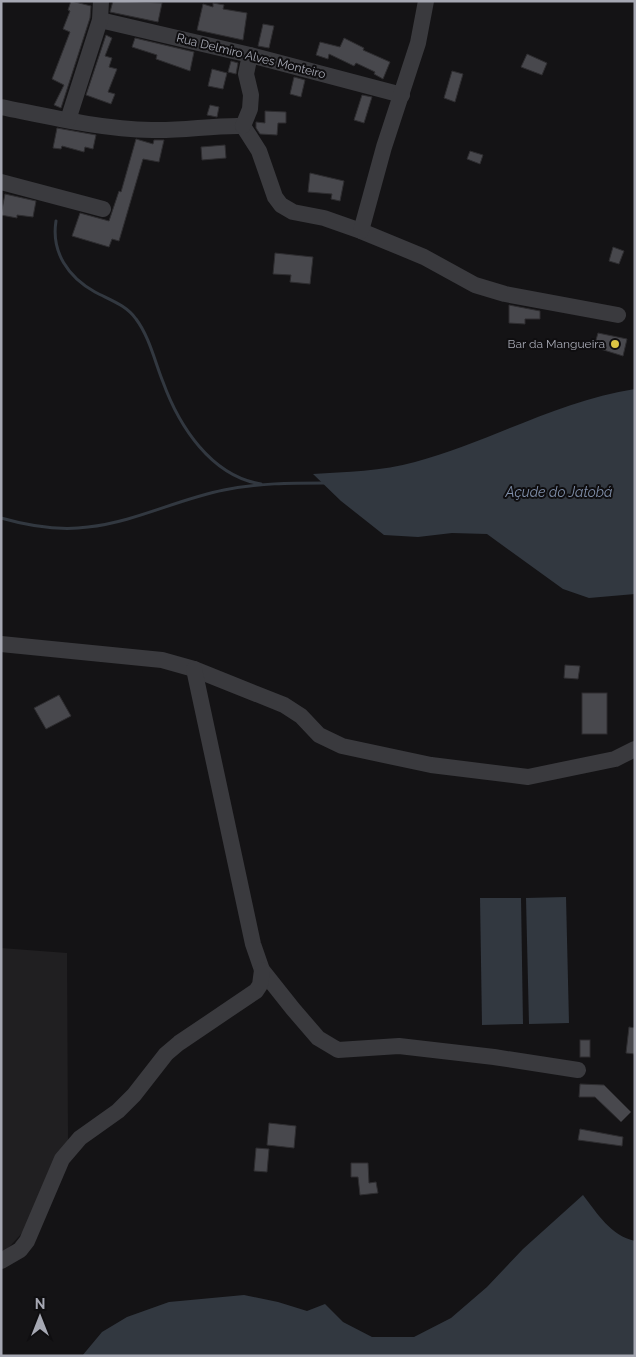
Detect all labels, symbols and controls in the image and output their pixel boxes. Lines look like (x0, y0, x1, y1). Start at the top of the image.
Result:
street label: Rua Delmiro Alves Monteiro (175, 31, 327, 81)
place label: Bar da Mangueira (507, 337, 605, 351)
marker: Bar da Mangueira (609, 338, 621, 350)
water label: Açude do Jatobá (505, 484, 612, 500)
north arrow (15, 1292, 65, 1342)
text: N (35, 1296, 45, 1312)

